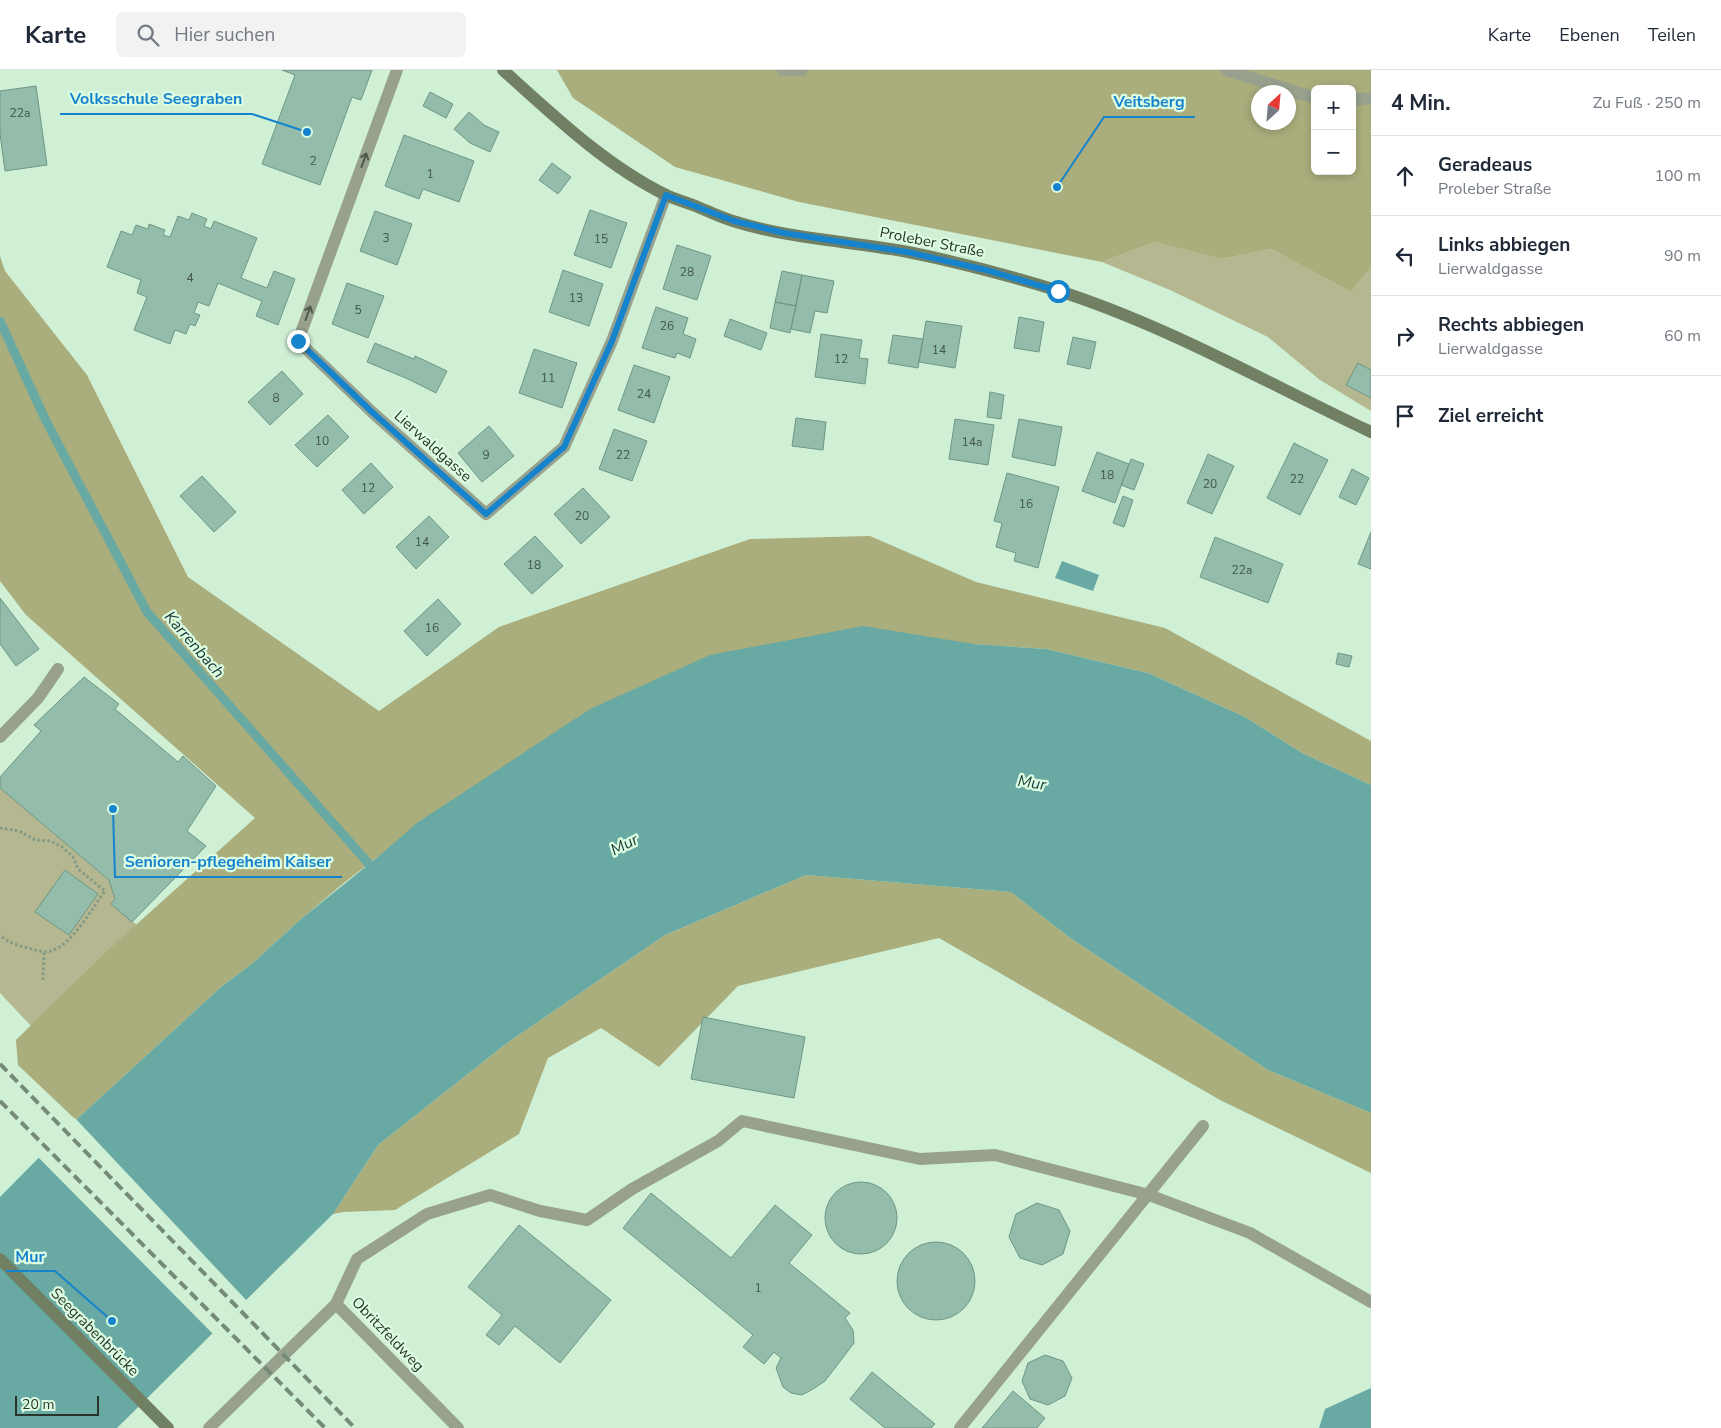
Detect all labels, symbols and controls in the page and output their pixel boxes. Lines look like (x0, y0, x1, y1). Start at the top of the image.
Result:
search box (116, 12, 466, 57)
text: Karte (25, 19, 86, 51)
icon: search (134, 21, 162, 49)
text: Hier suchen (174, 22, 275, 48)
text: Karte (1488, 23, 1531, 47)
text: Ebenen (1559, 23, 1620, 47)
text: Teilen (1648, 23, 1696, 47)
callout: Volksschule Seegraben (60, 83, 252, 114)
north arrow (1251, 85, 1296, 130)
map controls (1311, 85, 1356, 175)
button: + (1311, 85, 1356, 130)
callout: Veitsberg (1104, 86, 1195, 117)
text: Volksschule Seegraben (69, 88, 242, 110)
text: 4 Min. (1391, 89, 1450, 117)
text: Veitsberg (1112, 91, 1185, 113)
text: Zu Fuß · 250 m (1593, 92, 1701, 114)
house number: 22a (10, 105, 30, 121)
button: − (1311, 130, 1356, 175)
text: Geradeaus (1438, 152, 1532, 178)
house number: 2 (309, 153, 317, 169)
one-way arrow (360, 153, 369, 168)
icon: ahead (1391, 162, 1419, 190)
text: 100 m (1654, 165, 1701, 187)
house number: 1 (426, 166, 434, 182)
text: Proleber Straße (1438, 178, 1551, 200)
street label: Proleber Straße (878, 222, 986, 262)
house number: 3 (382, 230, 390, 246)
house number: 15 (594, 231, 608, 247)
text: Links abbiegen (1438, 232, 1570, 258)
icon: left (1391, 242, 1419, 270)
text: 90 m (1664, 245, 1701, 267)
text: Lierwaldgasse (1438, 258, 1543, 280)
house number: 28 (680, 264, 694, 280)
house number: 4 (186, 270, 194, 286)
route start (1047, 280, 1070, 303)
house number: 13 (569, 290, 583, 306)
house number: 5 (354, 302, 362, 318)
one-way arrow (304, 305, 313, 321)
text: Rechts abbiegen (1438, 312, 1584, 338)
house number: 26 (660, 318, 674, 334)
icon: right (1391, 322, 1419, 350)
text: 60 m (1664, 325, 1701, 347)
route end (287, 330, 310, 353)
text: Lierwaldgasse (1438, 338, 1543, 360)
house number: 14 (932, 342, 946, 358)
house number: 12 (834, 351, 848, 367)
house number: 11 (541, 370, 555, 386)
house number: 24 (637, 386, 651, 402)
house number: 8 (272, 390, 280, 406)
icon: arrive (1391, 402, 1419, 430)
text: Ziel erreicht (1438, 403, 1543, 429)
street label: Lierwaldgasse (390, 406, 476, 486)
house number: 10 (315, 433, 329, 449)
house number: 14a (962, 434, 982, 450)
house number: 9 (482, 447, 490, 463)
house number: 22 (616, 447, 630, 463)
house number: 18 (1100, 467, 1114, 483)
house number: 22 (1290, 471, 1304, 487)
house number: 20 (1203, 476, 1217, 492)
house number: 12 (361, 480, 375, 496)
house number: 16 (1019, 496, 1033, 512)
house number: 20 (575, 508, 589, 524)
house number: 14 (415, 534, 429, 550)
house number: 18 (527, 557, 541, 573)
house number: 22a (1232, 562, 1252, 578)
water label: Karrenbach (159, 607, 229, 683)
house number: 16 (425, 620, 439, 636)
water label: Mur (1016, 770, 1049, 796)
water label: Mur (607, 828, 643, 861)
callout: Senioren-pflegeheim Kaiser (115, 846, 342, 877)
text: Senioren-pflegeheim Kaiser (125, 851, 332, 873)
callout: Mur (6, 1240, 55, 1271)
text: Mur (15, 1246, 45, 1268)
house number: 1 (754, 1280, 762, 1296)
street label: Seegrabenbrücke (46, 1283, 144, 1381)
street label: Obritzfeldweg (347, 1292, 429, 1376)
scale bar (15, 1393, 99, 1416)
text: 20 m (22, 1395, 54, 1414)

